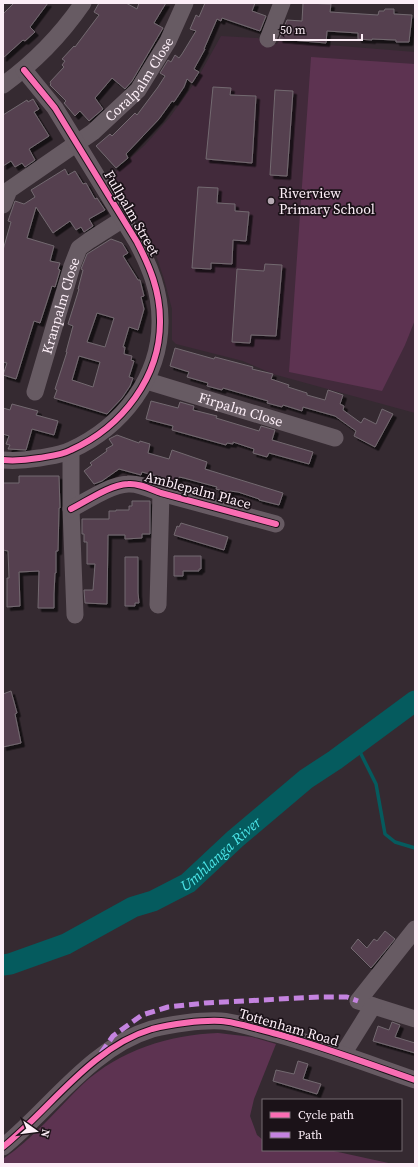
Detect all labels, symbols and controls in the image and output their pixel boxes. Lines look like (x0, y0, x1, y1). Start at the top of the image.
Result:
scale bar (274, 16, 362, 42)
text: 50 m (280, 22, 306, 38)
street label: Coralpalm Close (100, 33, 178, 126)
street label: Fullpalm Street (99, 167, 165, 260)
place label: Riverview Primary School (279, 183, 375, 219)
marker: Riverview Primary School (266, 196, 276, 206)
street label: Kranpalm Close (37, 254, 84, 356)
street label: Firpalm Close (196, 387, 286, 432)
street label: Amblepalm Place (142, 466, 254, 514)
water label: Umhlanga River (176, 811, 266, 896)
street label: Tottenham Road (237, 1003, 341, 1051)
legend (262, 1099, 402, 1151)
text: Cycle path (298, 1107, 354, 1123)
north arrow (16, 1111, 56, 1151)
text: Path (298, 1127, 322, 1143)
text: N (37, 1128, 53, 1139)

